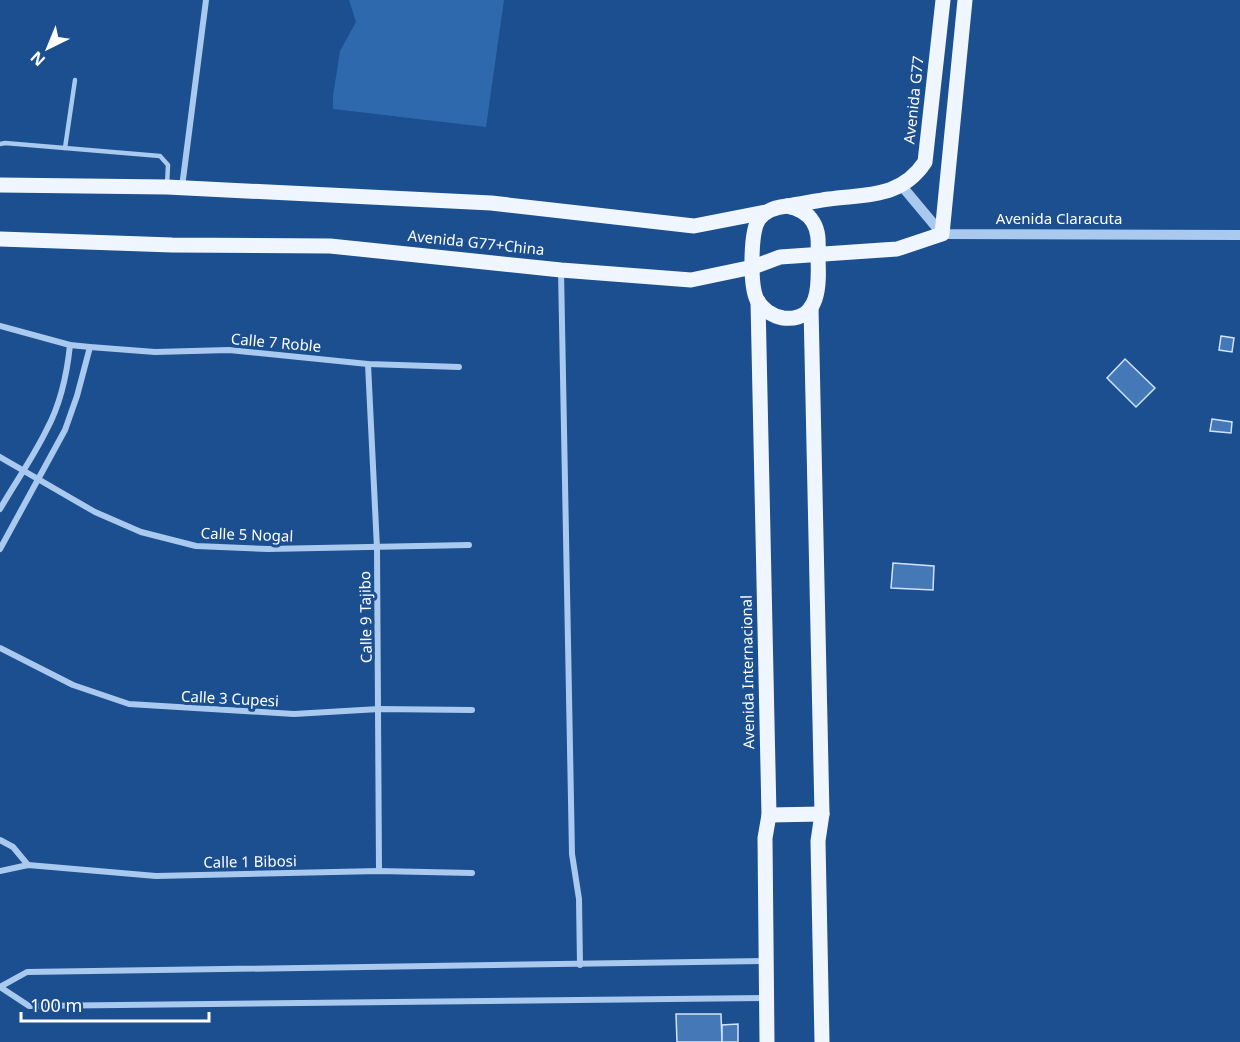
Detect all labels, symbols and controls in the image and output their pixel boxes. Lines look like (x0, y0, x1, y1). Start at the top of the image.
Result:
north arrow (18, 18, 78, 78)
text: N (26, 46, 50, 71)
street label: Avenida G77 (898, 55, 928, 145)
street label: Avenida Claracuta (996, 208, 1122, 228)
street label: Avenida G77+China (407, 225, 545, 259)
street label: Calle 7 Roble (230, 328, 322, 356)
street label: Calle 5 Nogal (200, 522, 294, 546)
street label: Calle 9 Tajibo (354, 571, 376, 663)
street label: Avenida Internacional (736, 595, 758, 749)
street label: Calle 3 Cupesi (181, 685, 279, 711)
street label: Calle 1 Bibosi (203, 850, 297, 872)
scale bar (21, 985, 208, 1023)
text: 100 m (30, 993, 82, 1017)

